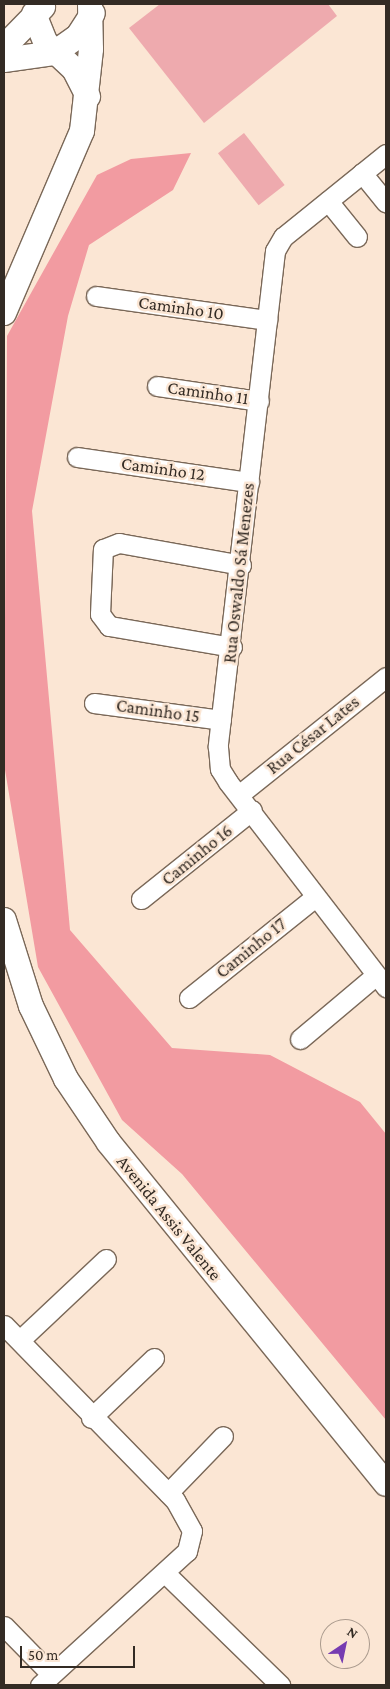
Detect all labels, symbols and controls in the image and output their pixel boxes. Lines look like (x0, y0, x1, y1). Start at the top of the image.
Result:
street label: Caminho 10 (137, 291, 225, 325)
street label: Caminho 11 (166, 377, 250, 409)
street label: Caminho 12 (120, 452, 206, 486)
street label: Rua Oswaldo Sá Menezes (219, 482, 259, 664)
street label: Rua César Lates (262, 691, 364, 779)
street label: Caminho 15 (115, 694, 201, 728)
street label: Caminho 16 (157, 820, 237, 890)
street label: Caminho 17 (212, 913, 290, 983)
street label: Avenida Assis Valente (112, 1151, 226, 1285)
north arrow (320, 1619, 370, 1669)
text: N (344, 1623, 361, 1642)
scale bar (22, 1636, 138, 1668)
text: 50 m (28, 1647, 58, 1663)

